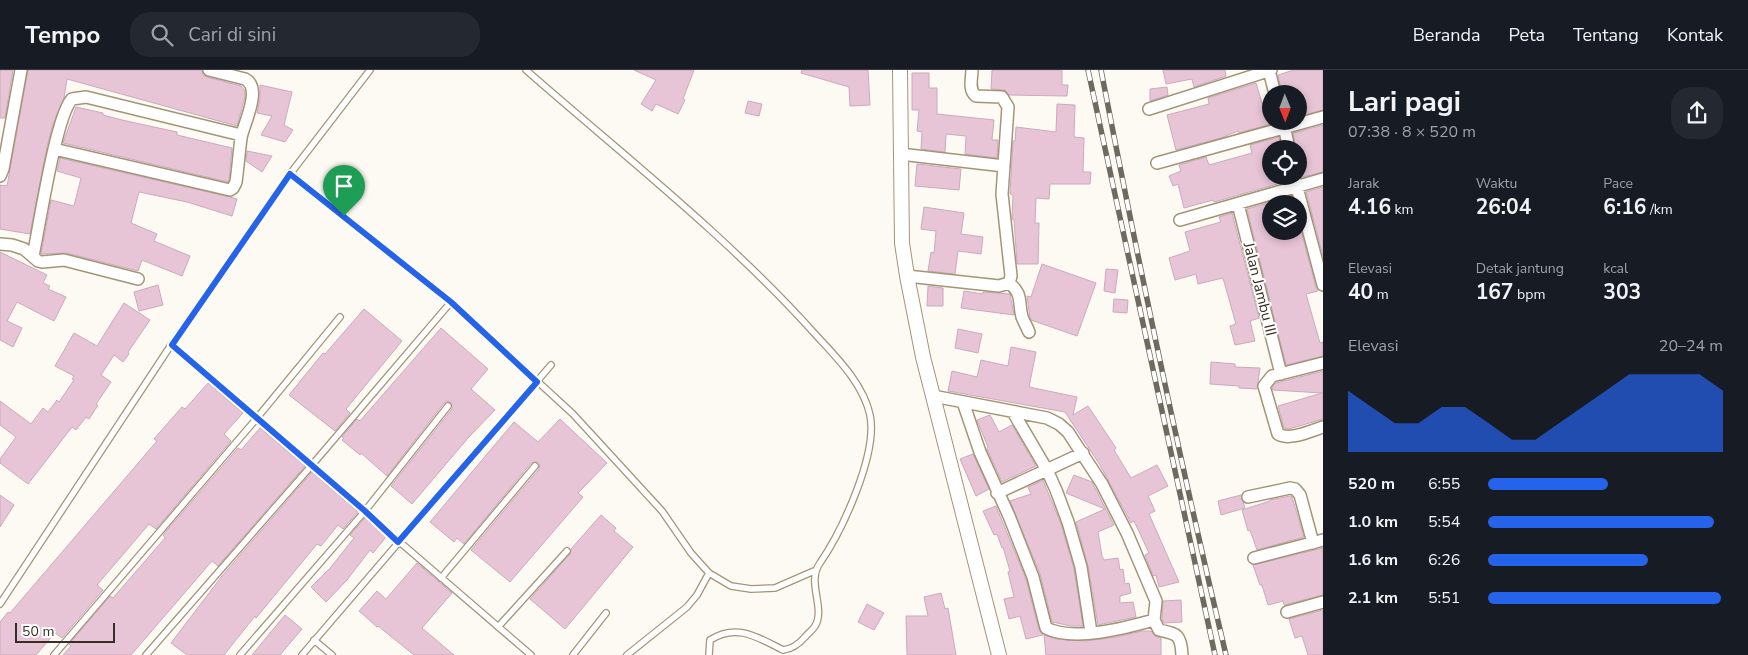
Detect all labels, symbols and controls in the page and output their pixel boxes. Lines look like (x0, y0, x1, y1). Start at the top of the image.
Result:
search box (130, 12, 480, 57)
text: Tempo (25, 19, 100, 51)
icon: search (148, 21, 176, 49)
text: Cari di sini (188, 22, 276, 48)
text: Beranda (1413, 23, 1481, 47)
text: Peta (1509, 23, 1545, 47)
text: Tentang (1573, 23, 1639, 47)
text: Kontak (1667, 23, 1723, 47)
text: Lari pagi (1348, 83, 1461, 121)
north arrow (1262, 85, 1308, 130)
map controls (1262, 85, 1307, 240)
button: share (1671, 87, 1723, 139)
text: 07:38 · 8 × 520 m (1348, 121, 1476, 143)
button: locate (1262, 140, 1307, 185)
pin (323, 165, 365, 216)
icon: arrive (330, 172, 358, 200)
text: Jarak (1348, 174, 1379, 193)
text: Waktu (1476, 174, 1517, 193)
text: Pace (1603, 174, 1633, 193)
text: 4.16 (1348, 193, 1391, 221)
text: 26:04 (1476, 193, 1531, 221)
text: 6:16 (1603, 193, 1646, 221)
button: layers (1262, 195, 1307, 240)
text: km (1391, 200, 1414, 219)
text: /km (1646, 200, 1673, 219)
street label: Jalan Jambu III (1238, 239, 1281, 338)
text: Elevasi (1348, 259, 1392, 278)
text: Detak jantung (1476, 259, 1564, 278)
text: kcal (1603, 259, 1628, 278)
text: 40 (1348, 278, 1373, 306)
text: 167 (1476, 278, 1513, 306)
text: 303 (1603, 278, 1641, 306)
text: m (1373, 285, 1389, 304)
text: bpm (1513, 285, 1545, 304)
text: Elevasi (1348, 335, 1398, 357)
text: 20–24 m (1659, 335, 1723, 357)
text: 520 m (1348, 473, 1395, 495)
text: 6:55 (1428, 473, 1460, 495)
text: 1.0 km (1348, 511, 1398, 533)
text: 5:54 (1428, 511, 1460, 533)
text: 1.6 km (1348, 549, 1398, 571)
text: 6:26 (1428, 549, 1460, 571)
text: 2.1 km (1348, 587, 1398, 609)
text: 5:51 (1428, 587, 1460, 609)
scale bar (15, 620, 115, 643)
text: 50 m (22, 622, 54, 641)

